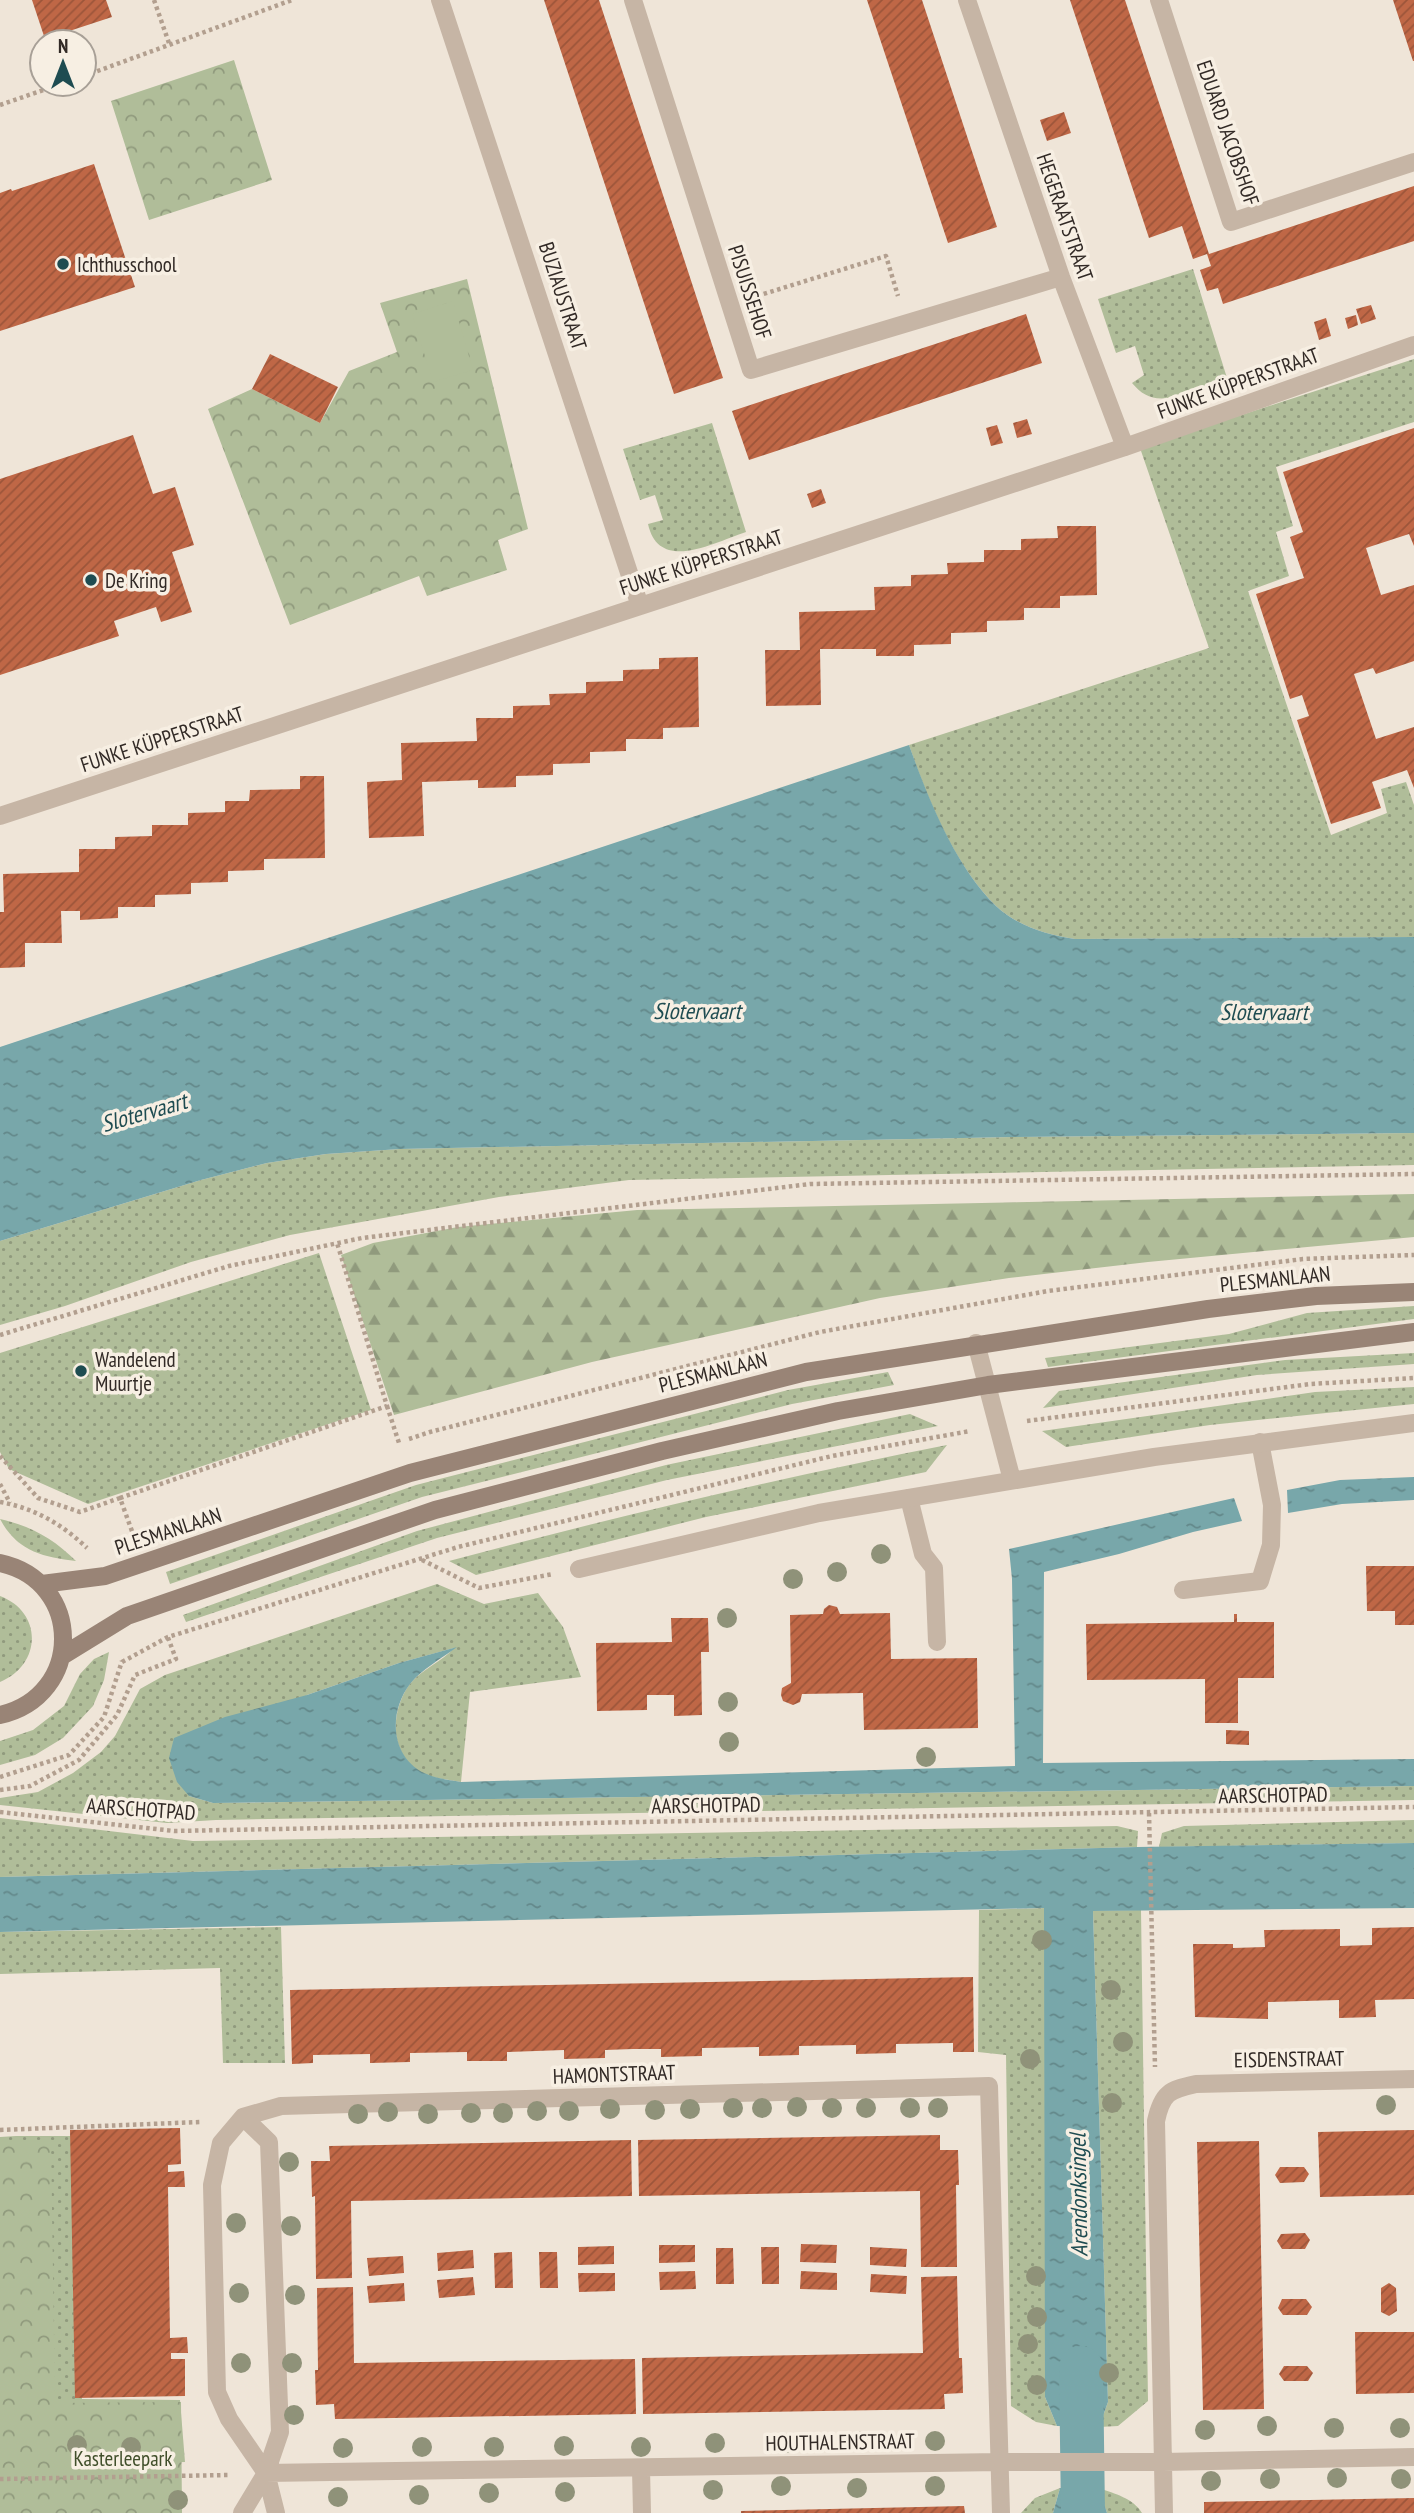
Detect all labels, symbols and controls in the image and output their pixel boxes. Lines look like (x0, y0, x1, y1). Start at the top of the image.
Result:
north arrow (28, 28, 98, 98)
text: N (58, 34, 68, 58)
street label: EDUARD JACOBSHOF (1190, 57, 1266, 209)
street label: HEGERAATSTRAAT (1031, 150, 1100, 285)
street label: BUZIAUSTRAAT (533, 239, 593, 354)
street label: PISUISSEHOF (722, 241, 778, 343)
place label: Ichthusschool (77, 251, 177, 278)
marker: Ichthusschool (55, 256, 71, 272)
street label: FUNKE KÜPPERSTRAAT (1153, 341, 1323, 425)
street label: FUNKE KÜPPERSTRAAT (616, 523, 787, 601)
place label: De Kring (105, 567, 168, 594)
marker: De Kring (83, 572, 99, 588)
street label: FUNKE KÜPPERSTRAAT (77, 700, 248, 778)
water label: Slotervaart (653, 996, 743, 1025)
water label: Slotervaart (1220, 997, 1310, 1026)
water label: Slotervaart (98, 1085, 193, 1138)
street label: PLESMANLAAN (1218, 1260, 1332, 1298)
street label: PLESMANLAAN (656, 1345, 770, 1399)
place label: Wandelend Muurtje (95, 1346, 176, 1397)
marker: Wandelend Muurtje (73, 1363, 89, 1379)
street label: PLESMANLAAN (111, 1501, 225, 1561)
street label: AARSCHOTPAD (1218, 1781, 1328, 1809)
street label: AARSCHOTPAD (651, 1791, 761, 1819)
street label: AARSCHOTPAD (86, 1792, 196, 1826)
street label: EISDENSTRAAT (1234, 2045, 1345, 2073)
street label: HAMONTSTRAAT (552, 2058, 676, 2090)
water label: Arendonksingel (1062, 2130, 1094, 2257)
street label: HOUTHALENSTRAAT (765, 2427, 916, 2457)
park label: Kasterleepark (74, 2445, 172, 2472)

